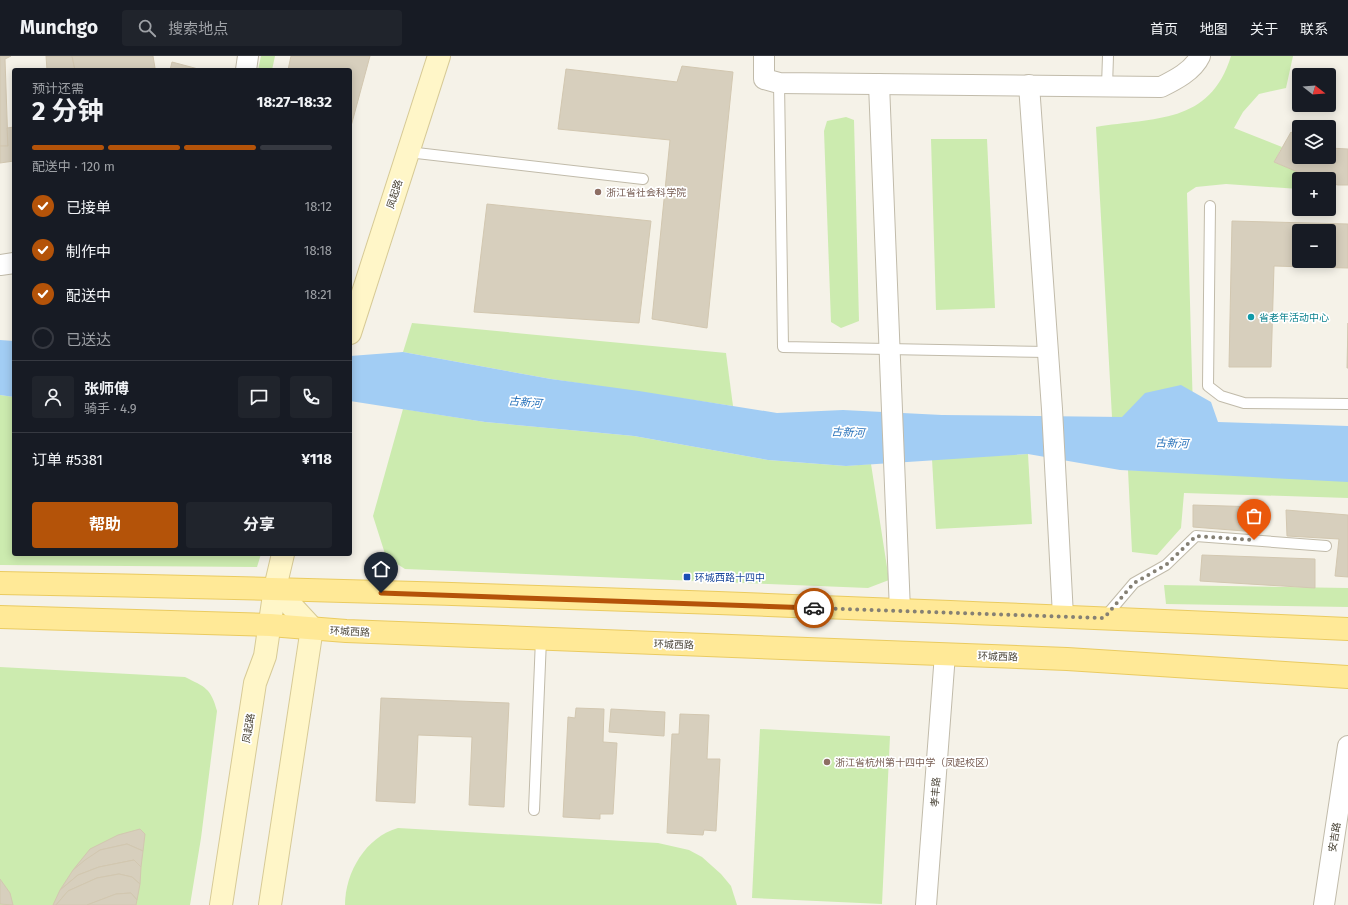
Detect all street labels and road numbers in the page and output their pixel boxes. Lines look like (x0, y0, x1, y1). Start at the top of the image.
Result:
street label: 凤起路 (385, 178, 405, 210)
street label: 环城西路 (330, 625, 370, 639)
street label: 环城西路 (654, 638, 694, 652)
street label: 环城西路 (978, 650, 1018, 664)
street label: 凤起路 (241, 712, 257, 744)
street label: 孝丰路 (929, 777, 943, 807)
street label: 安吉路 (1327, 821, 1343, 853)

